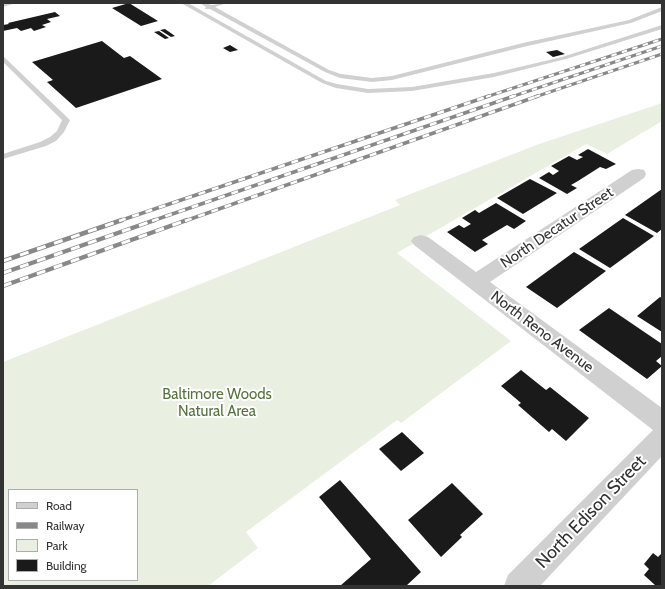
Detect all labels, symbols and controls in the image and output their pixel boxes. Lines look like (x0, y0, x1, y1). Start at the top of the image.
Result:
street label: North Decatur Street (497, 184, 617, 272)
street label: North Reno Avenue (487, 288, 597, 376)
park label: Baltimore Woods Natural Area (162, 386, 272, 421)
street label: North Edison Street (531, 451, 651, 573)
legend (8, 489, 138, 581)
text: Road (46, 498, 72, 513)
text: Railway (46, 518, 84, 533)
text: Park (46, 538, 68, 553)
text: Building (46, 558, 87, 573)

